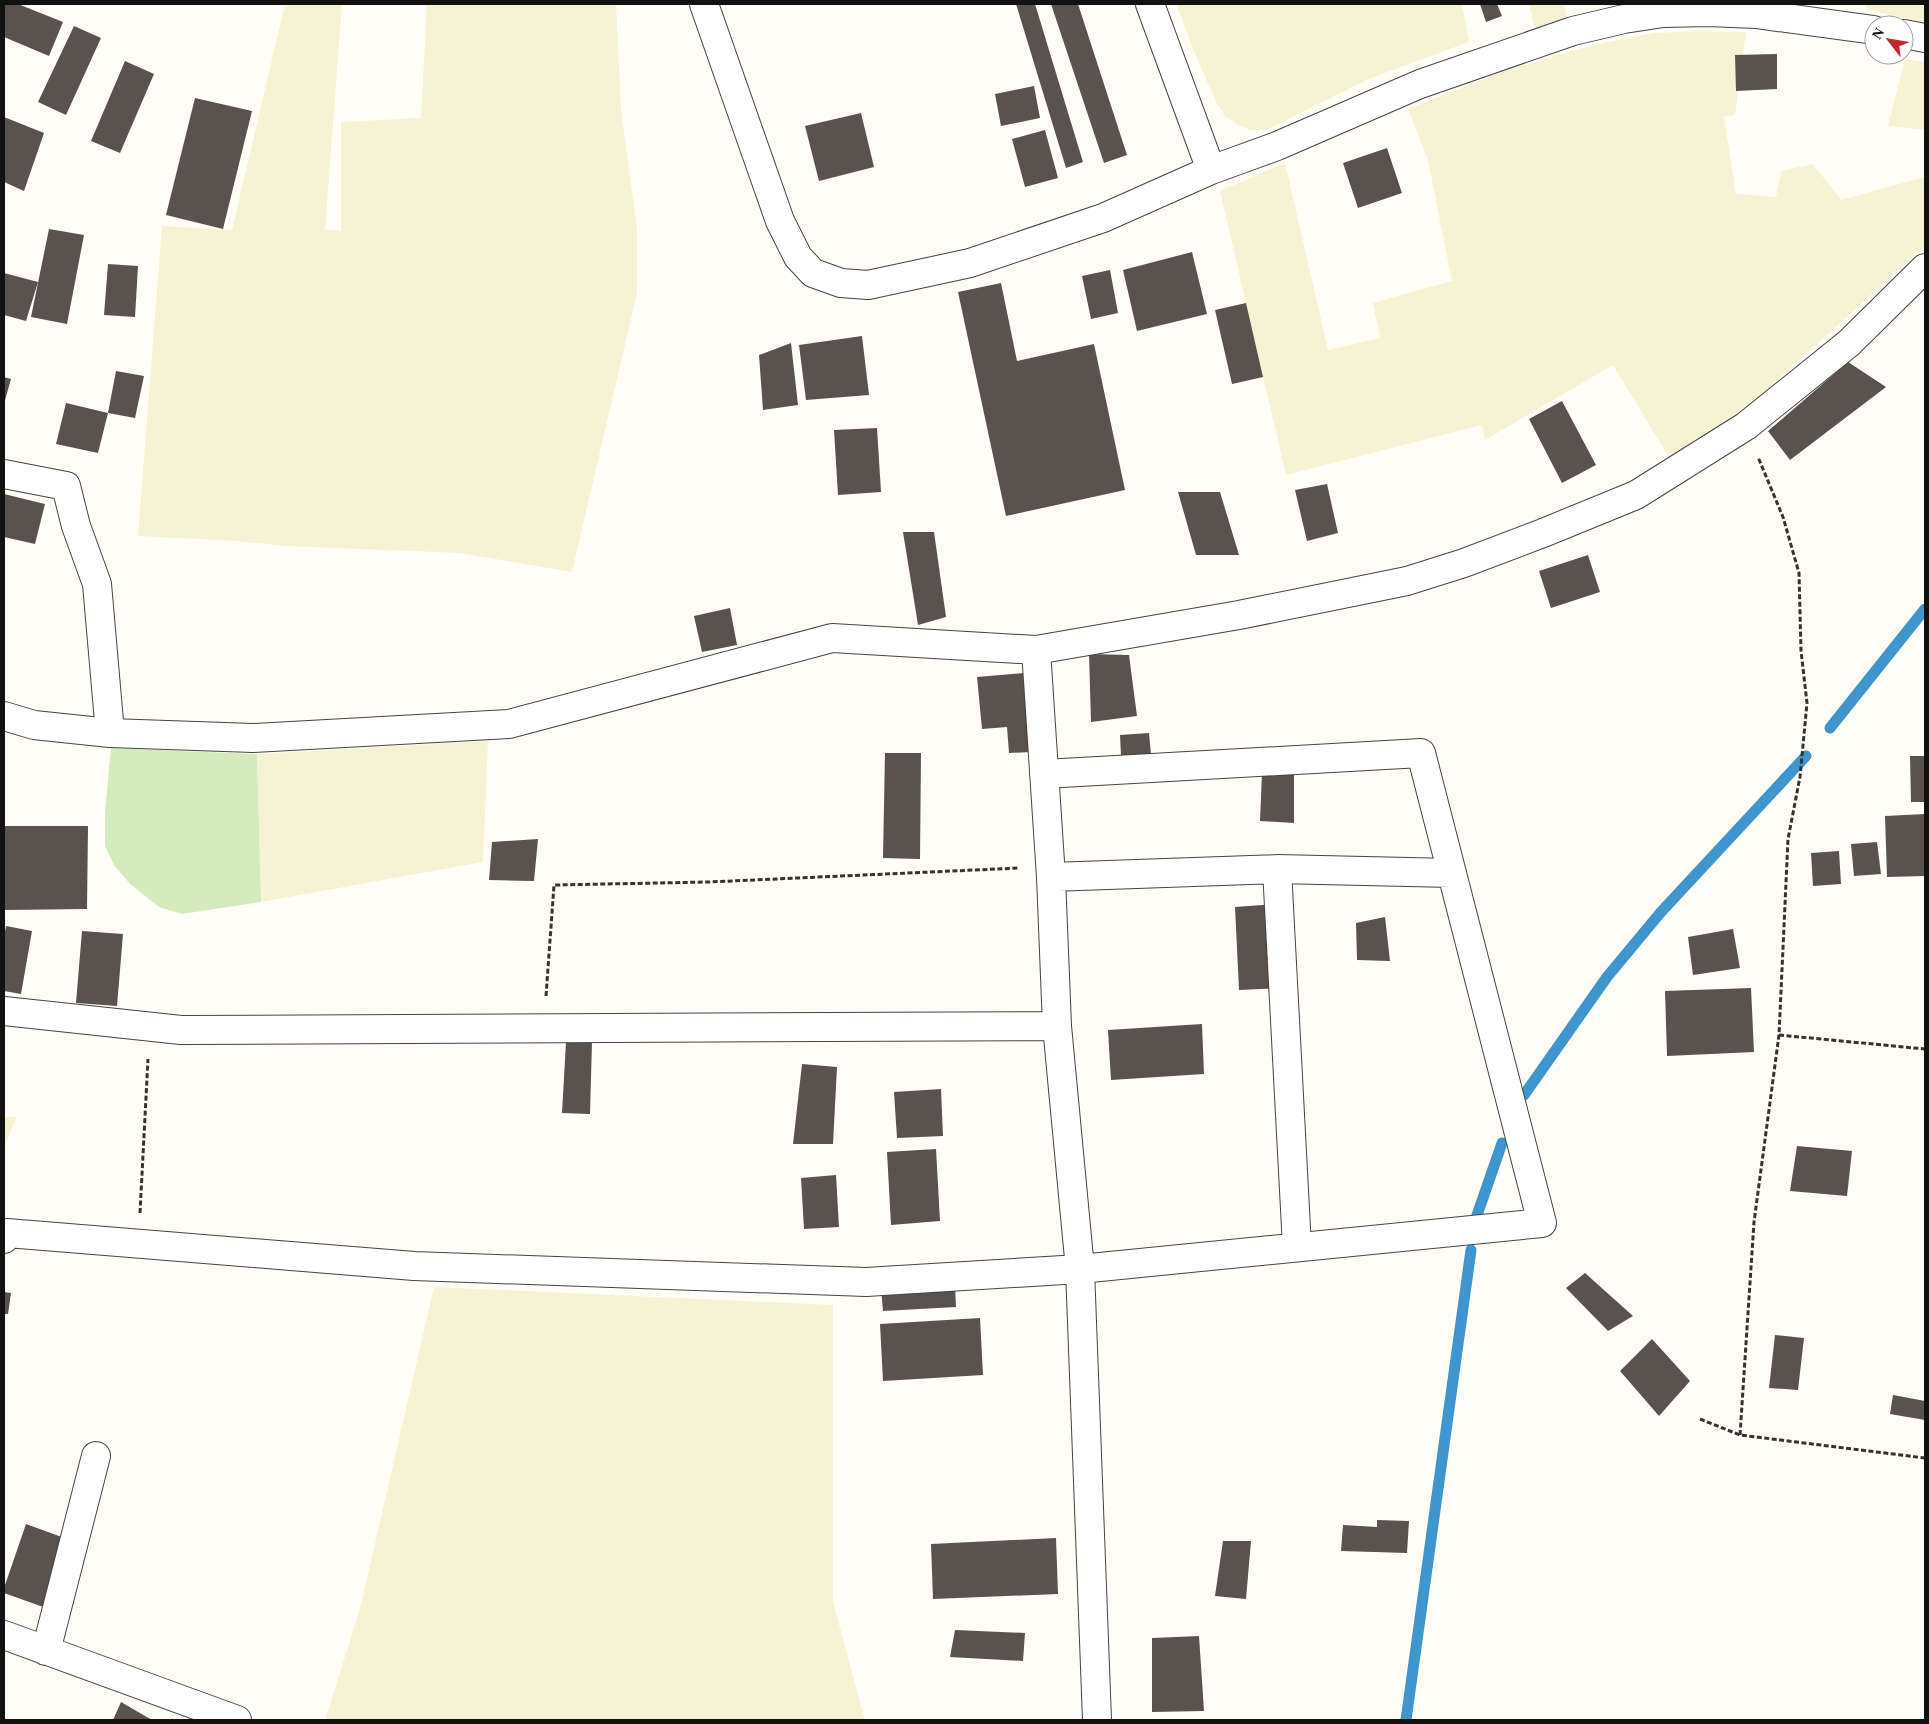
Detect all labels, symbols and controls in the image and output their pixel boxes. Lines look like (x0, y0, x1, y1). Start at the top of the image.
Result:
north arrow (1864, 15, 1914, 65)
text: N (1869, 25, 1887, 42)

